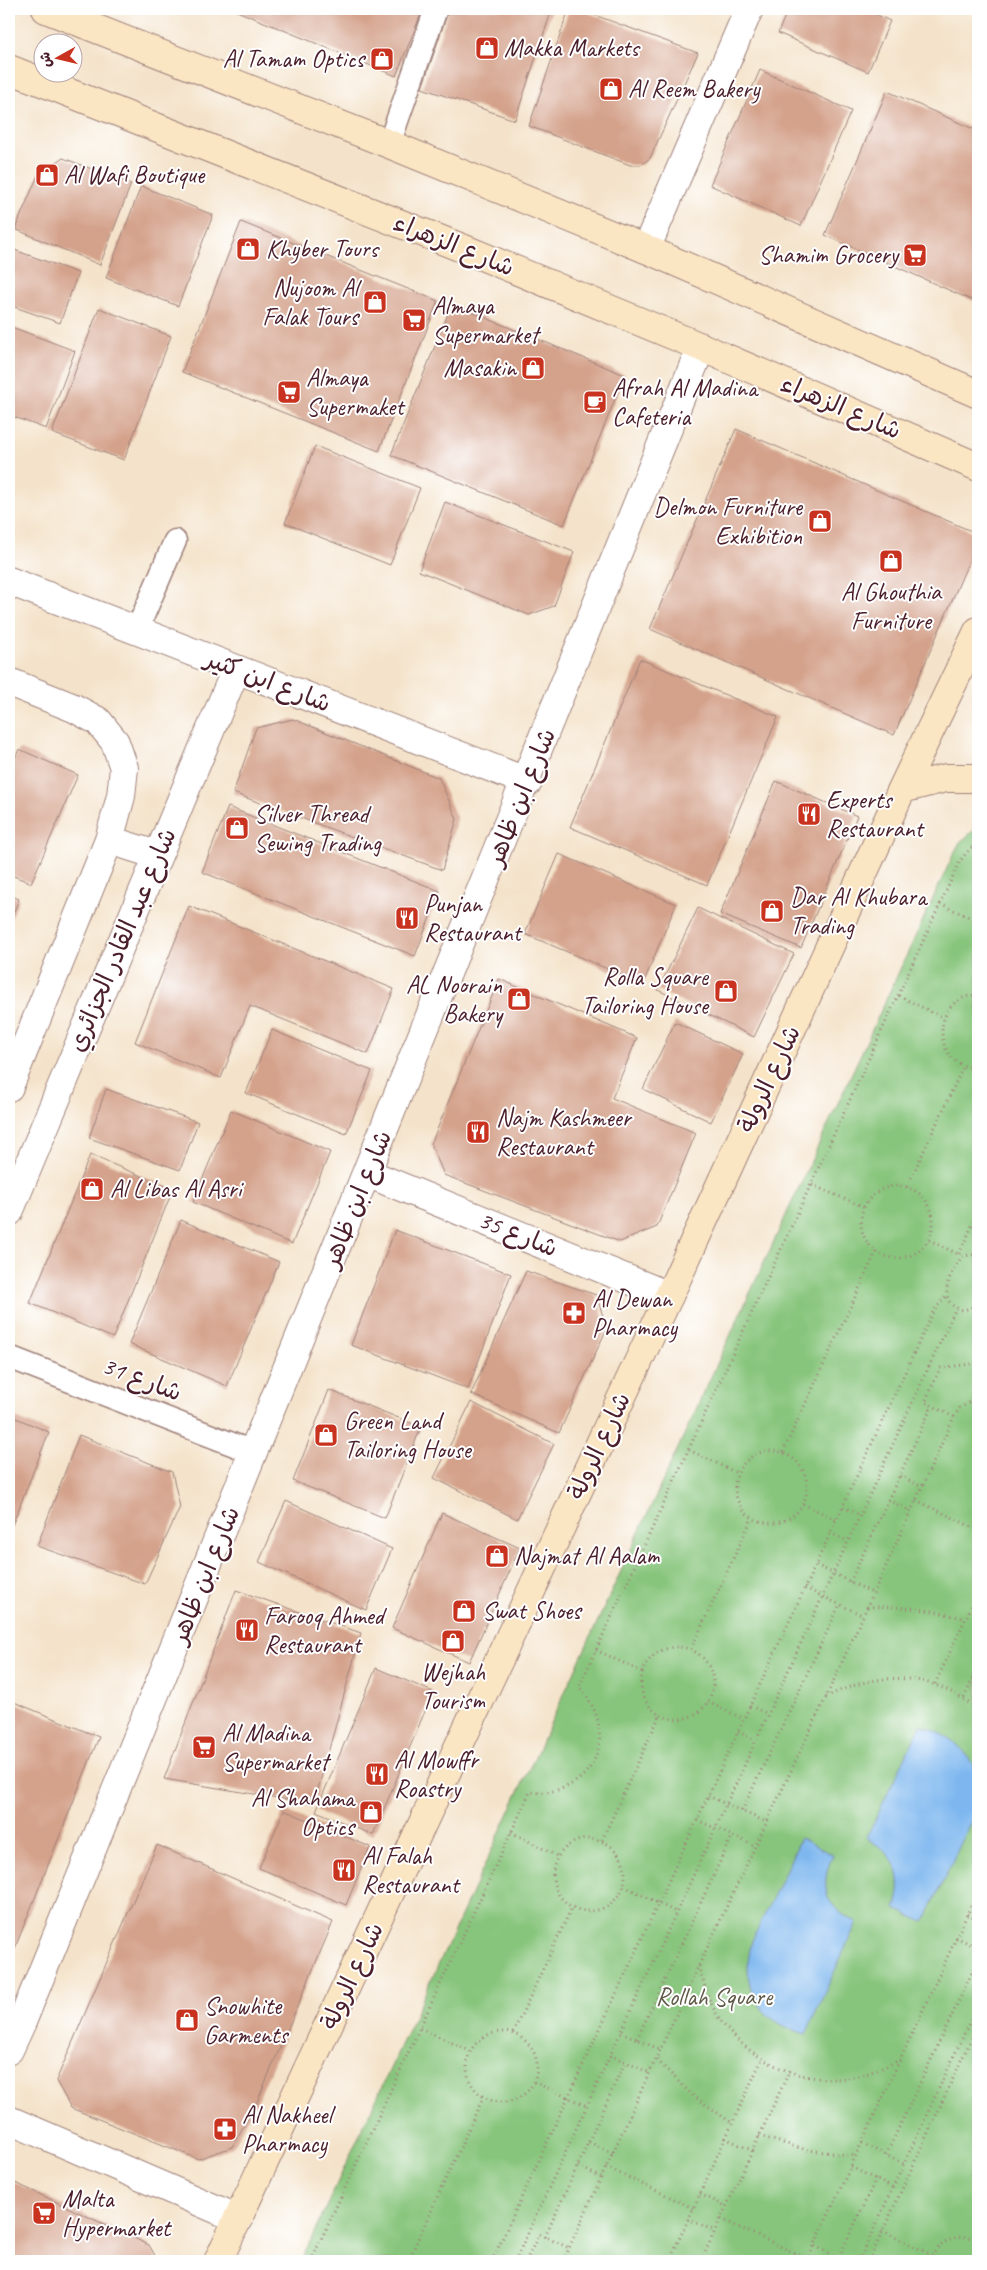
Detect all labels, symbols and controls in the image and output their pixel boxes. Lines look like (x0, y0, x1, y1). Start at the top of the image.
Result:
north arrow (32, 32, 82, 82)
place label: Makka Markets (504, 32, 641, 64)
shop icon: Makka Markets (474, 35, 500, 61)
place label: Al Tamam Optics (223, 43, 366, 75)
shop icon: Al Tamam Optics (369, 46, 395, 72)
text: ش (36, 51, 55, 69)
place label: Al Reem Bakery (628, 73, 761, 105)
shop icon: Al Reem Bakery (598, 76, 624, 102)
place label: Al Wafi Boutique (64, 159, 206, 191)
shop icon: Al Wafi Boutique (34, 162, 60, 188)
street label: شارع الزهراء (388, 206, 519, 285)
place label: Khyber Tours (266, 233, 380, 265)
shop icon: Khyber Tours (235, 236, 261, 262)
place label: Shamim Grocery (758, 239, 900, 271)
supermarket icon: Shamim Grocery (902, 242, 928, 268)
place label: Nujoom Al Falak Tours (262, 272, 363, 333)
shop icon: Nujoom Al Falak Tours (362, 289, 388, 315)
place label: Almaya Supermarket (432, 290, 542, 351)
supermarket icon: Almaya Supermarket (401, 307, 427, 333)
place label: Masakin (443, 352, 518, 384)
shop icon: Masakin (520, 355, 546, 381)
place label: Almaya Supermaket (306, 362, 406, 423)
street label: شارع الزهراء (776, 367, 906, 448)
place label: Afrah Al Madina Cafeteria (612, 372, 760, 433)
supermarket icon: Almaya Supermaket (276, 379, 302, 405)
cafe icon: Afrah Al Madina Cafeteria (582, 389, 608, 415)
place label: Delmon Furniture Exhibition (653, 491, 804, 552)
shop icon: Delmon Furniture Exhibition (807, 508, 833, 534)
shop icon: Al Ghouthia Furniture (878, 548, 904, 574)
place label: Al Ghouthia Furniture (841, 576, 943, 637)
street label: شارع ابن كثير (198, 642, 335, 721)
street label: شارع ابن ظاهر (478, 724, 564, 873)
place label: Experts Restaurant (826, 784, 926, 845)
place label: Silver Thread Sewing Trading (254, 798, 382, 859)
restaurant icon: Experts Restaurant (796, 801, 822, 827)
shop icon: Silver Thread Sewing Trading (224, 815, 250, 841)
street label: شارع عبد القادر الجزائري (60, 823, 185, 1057)
place label: Dar Al Khubara Trading (790, 881, 929, 942)
place label: Punjan Restaurant (424, 888, 524, 949)
shop icon: Dar Al Khubara Trading (759, 898, 785, 924)
restaurant icon: Punjan Restaurant (394, 905, 420, 931)
place label: Rolla Square Tailoring House (581, 961, 710, 1022)
place label: AL Noorain Bakery (406, 969, 504, 1030)
shop icon: Rolla Square Tailoring House (713, 978, 739, 1004)
shop icon: AL Noorain Bakery (506, 986, 532, 1012)
street label: شارع الرولة (730, 1020, 809, 1138)
place label: Najm Kashmeer Restaurant (496, 1102, 633, 1163)
restaurant icon: Najm Kashmeer Restaurant (465, 1119, 491, 1145)
street label: شارع ابن ظاهر (314, 1126, 400, 1275)
place label: Al Libas Al Asri (110, 1173, 245, 1205)
shop icon: Al Libas Al Asri (79, 1176, 105, 1202)
street label: شارع 35 (473, 1204, 562, 1265)
place label: Al Dewan Pharmacy (592, 1283, 678, 1344)
pharmacy icon: Al Dewan Pharmacy (561, 1300, 587, 1326)
street label: شارع 31 (97, 1349, 186, 1410)
street label: شارع الرولة (560, 1387, 639, 1505)
place label: Green Land Tailoring House (344, 1405, 472, 1466)
shop icon: Green Land Tailoring House (313, 1422, 339, 1448)
street label: شارع ابن ظاهر (162, 1502, 248, 1651)
place label: Najmat Al Aalam (514, 1540, 660, 1572)
shop icon: Najmat Al Aalam (484, 1543, 510, 1569)
place label: Swat Shoes (482, 1595, 583, 1627)
shop icon: Swat Shoes (451, 1598, 477, 1624)
place label: Farooq Ahmed Restaurant (264, 1600, 388, 1661)
restaurant icon: Farooq Ahmed Restaurant (234, 1617, 260, 1643)
shop icon: Wejhah Tourism (440, 1628, 466, 1654)
place label: Wejhah Tourism (421, 1656, 486, 1717)
place label: Al Madina Supermarket (222, 1717, 332, 1778)
supermarket icon: Al Madina Supermarket (191, 1734, 217, 1760)
place label: Al Mowffr Roastry (394, 1744, 480, 1805)
restaurant icon: Al Mowffr Roastry (364, 1761, 390, 1787)
place label: Al Shahama Optics (251, 1782, 357, 1843)
shop icon: Al Shahama Optics (358, 1799, 384, 1825)
place label: Al Falah Restaurant (362, 1840, 462, 1901)
restaurant icon: Al Falah Restaurant (331, 1857, 357, 1883)
street label: شارع الرولة (313, 1917, 392, 2035)
park label: Rollah Square (656, 1981, 774, 2013)
place label: Snowhite Garments (204, 1990, 290, 2051)
shop icon: Snowhite Garments (174, 2007, 200, 2033)
place label: Al Nakheel Pharmacy (242, 2099, 336, 2160)
pharmacy icon: Al Nakheel Pharmacy (212, 2116, 238, 2142)
place label: Malta Hypermarket (62, 2183, 173, 2244)
supermarket icon: Malta Hypermarket (31, 2200, 57, 2226)

